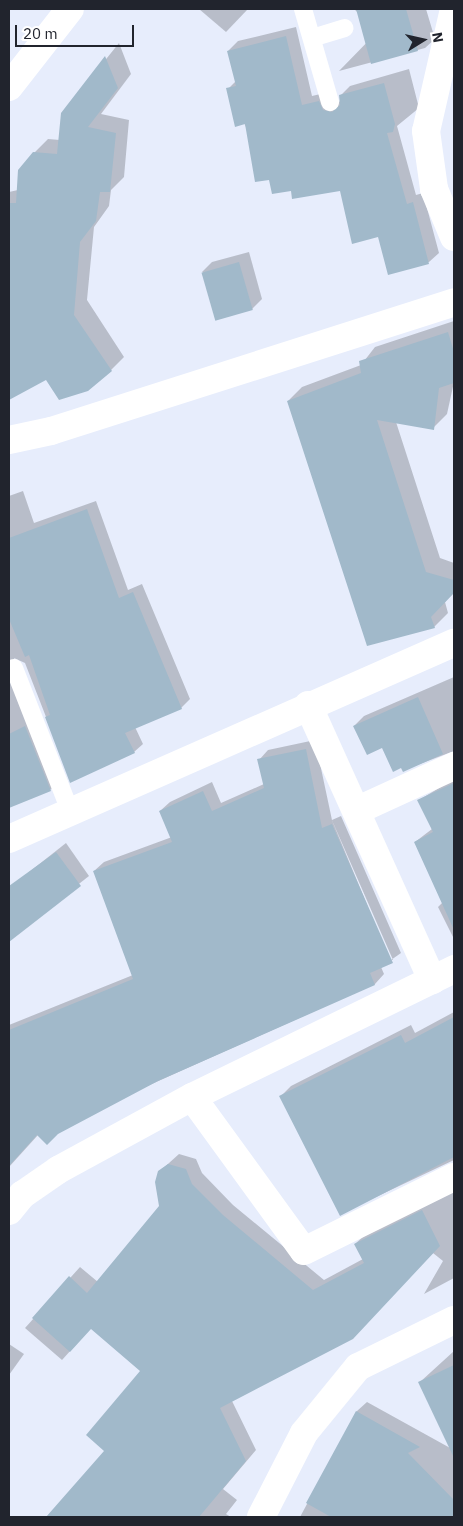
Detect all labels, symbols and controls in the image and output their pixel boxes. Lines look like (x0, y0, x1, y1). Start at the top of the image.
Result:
scale bar (18, 15, 136, 47)
north arrow (398, 15, 448, 65)
text: 20 m (23, 24, 58, 43)
text: N (428, 31, 448, 44)

